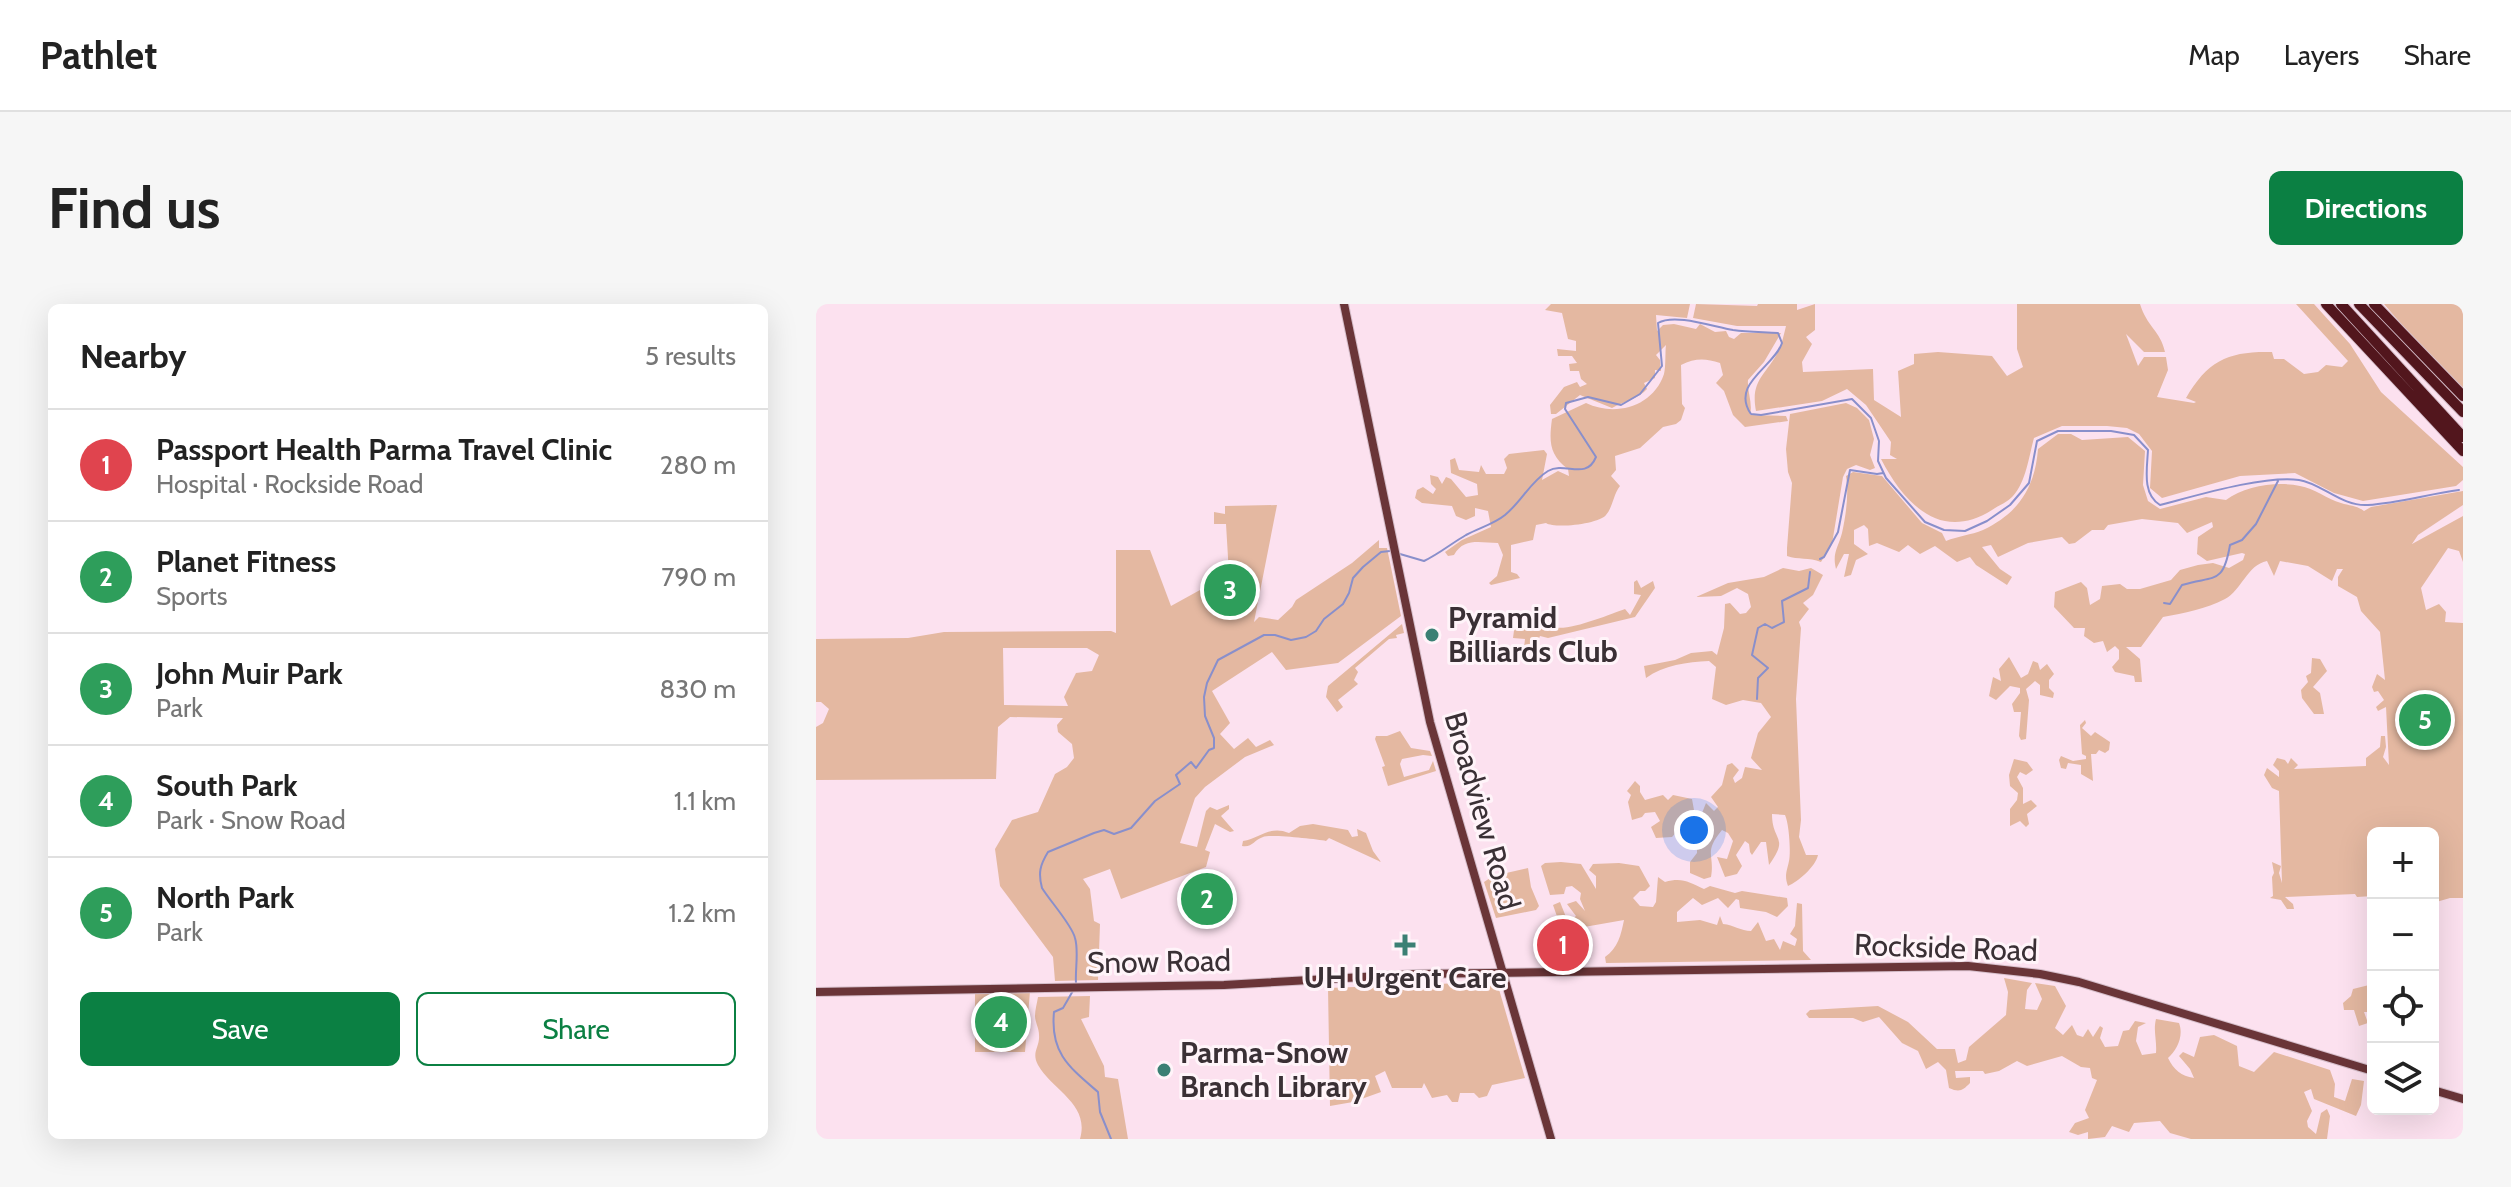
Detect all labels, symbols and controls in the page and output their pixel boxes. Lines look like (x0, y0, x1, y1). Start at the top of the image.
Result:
text: Pathlet (40, 32, 157, 79)
text: Map (2188, 38, 2240, 72)
text: Layers (2284, 38, 2359, 72)
text: Share (2403, 38, 2471, 72)
button: Directions (2269, 171, 2463, 245)
text: Find us (48, 174, 221, 242)
text: Nearby (80, 335, 187, 377)
text: 5 results (645, 340, 736, 372)
text: Passport Health Parma Travel Clinic (156, 431, 612, 468)
text: 1 (101, 449, 111, 481)
text: 280 m (660, 449, 736, 481)
text: Hospital · Rockside Road (156, 468, 424, 500)
text: Planet Fitness (156, 543, 336, 580)
pin: 3 (1204, 560, 1256, 620)
text: 2 (99, 561, 113, 593)
text: 790 m (661, 561, 736, 593)
text: Sports (156, 580, 228, 612)
place label: Pyramid Billiards Club (1448, 599, 1618, 670)
marker: Pyramid Billiards Club (1423, 626, 1441, 644)
text: John Muir Park (156, 655, 343, 692)
text: 3 (99, 673, 113, 705)
text: 830 m (659, 673, 736, 705)
pin: 5 (2399, 690, 2451, 750)
text: Park (156, 692, 203, 724)
street label: Broadview Road (1437, 708, 1528, 914)
text: South Park (156, 767, 298, 804)
text: 4 (98, 785, 114, 817)
text: 1.1 km (674, 785, 736, 817)
text: Park · Snow Road (156, 804, 346, 836)
your location (1674, 810, 1714, 850)
map controls (2367, 827, 2439, 1115)
button: + (2367, 827, 2439, 899)
pin: 2 (1181, 869, 1233, 929)
text: North Park (156, 879, 294, 916)
text: 5 (99, 897, 113, 929)
text: 1.2 km (668, 897, 736, 929)
button: − (2367, 899, 2439, 971)
pin: 1 (1537, 915, 1589, 975)
text: Park (156, 916, 203, 948)
street label: Rockside Road (1854, 926, 2038, 969)
marker: UH Urgent Care (1394, 934, 1416, 956)
street label: Snow Road (1087, 942, 1231, 981)
place label: UH Urgent Care (1303, 959, 1507, 996)
button: locate (2367, 971, 2439, 1043)
button: Save (80, 992, 400, 1066)
button: Share (416, 992, 736, 1066)
pin: 4 (975, 992, 1027, 1052)
place label: Parma-Snow Branch Library (1180, 1034, 1368, 1105)
button: layers (2367, 1043, 2439, 1115)
marker: Parma-Snow Branch Library (1155, 1061, 1173, 1079)

